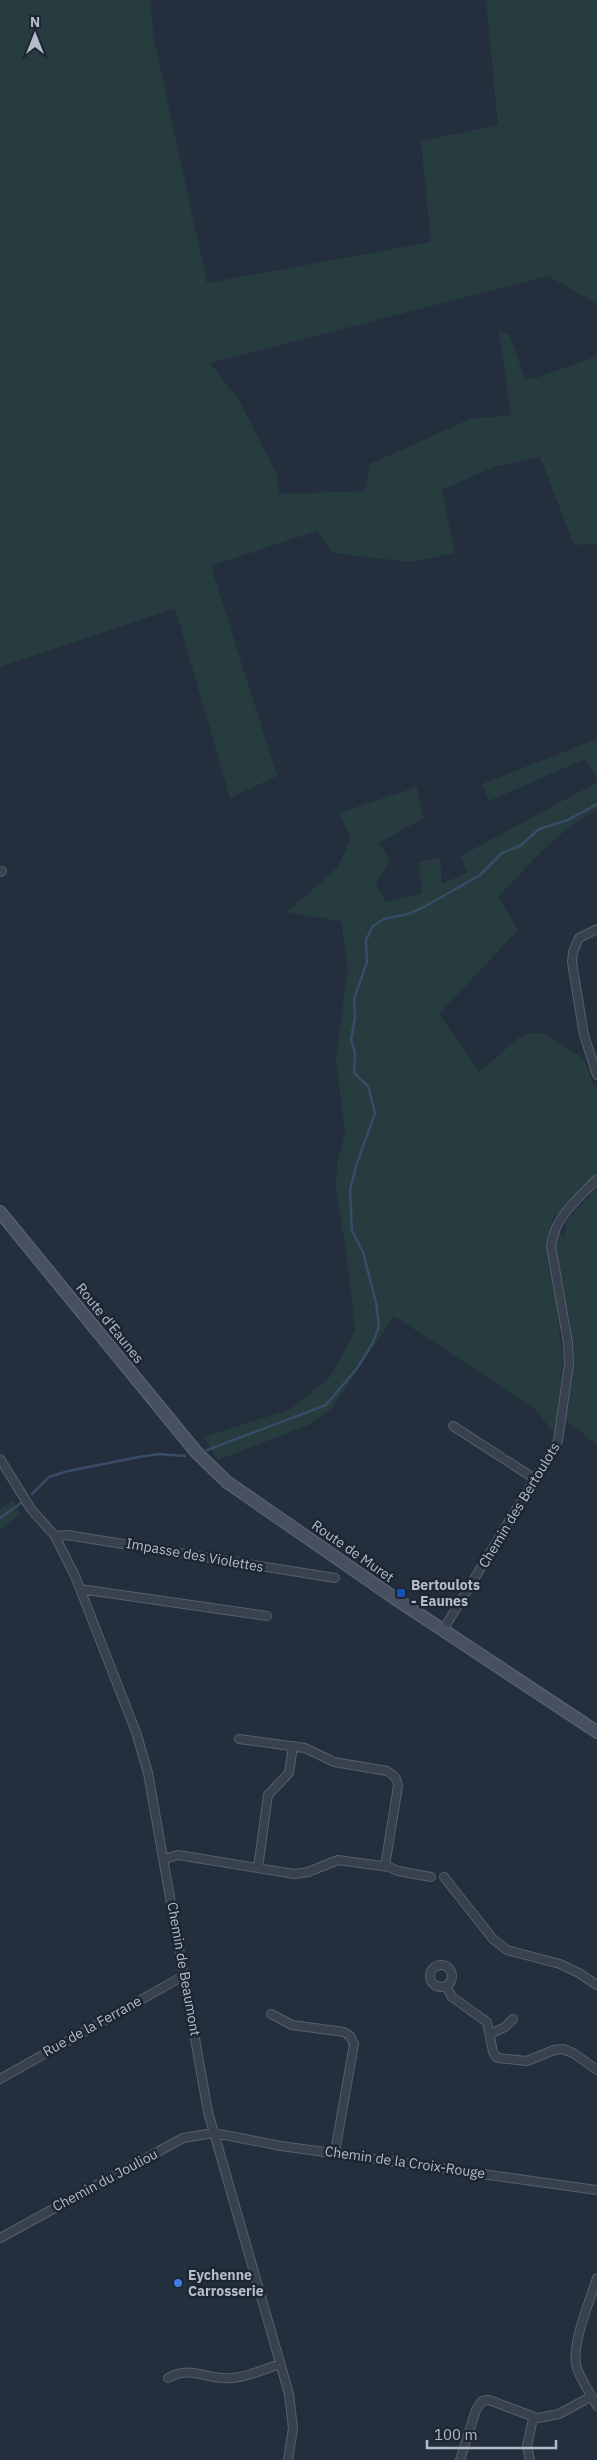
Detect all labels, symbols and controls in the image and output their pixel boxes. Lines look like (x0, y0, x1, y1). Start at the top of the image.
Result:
north arrow (10, 10, 60, 60)
text: N (30, 13, 40, 31)
street label: Route d'Eaunes (72, 1279, 148, 1367)
street label: Chemin des Bertoulots (474, 1439, 564, 1571)
street label: Route de Muret (308, 1516, 398, 1586)
street label: Impasse des Violettes (125, 1534, 265, 1576)
place label: Bertoulots - Eaunes (411, 1576, 480, 1610)
marker: Bertoulots - Eaunes (395, 1587, 407, 1599)
street label: Chemin de Beaumont (163, 1901, 205, 2037)
street label: Rue de la Ferrane (39, 1991, 145, 2061)
street label: Chemin de la Croix-Rouge (324, 2142, 487, 2182)
street label: Chemin du Jouliou (49, 2145, 161, 2215)
place label: Eychenne Carrosserie (188, 2266, 264, 2300)
marker: Eychenne Carrosserie (172, 2277, 184, 2289)
scale bar (427, 2418, 556, 2450)
text: 100 m (434, 2425, 478, 2444)

